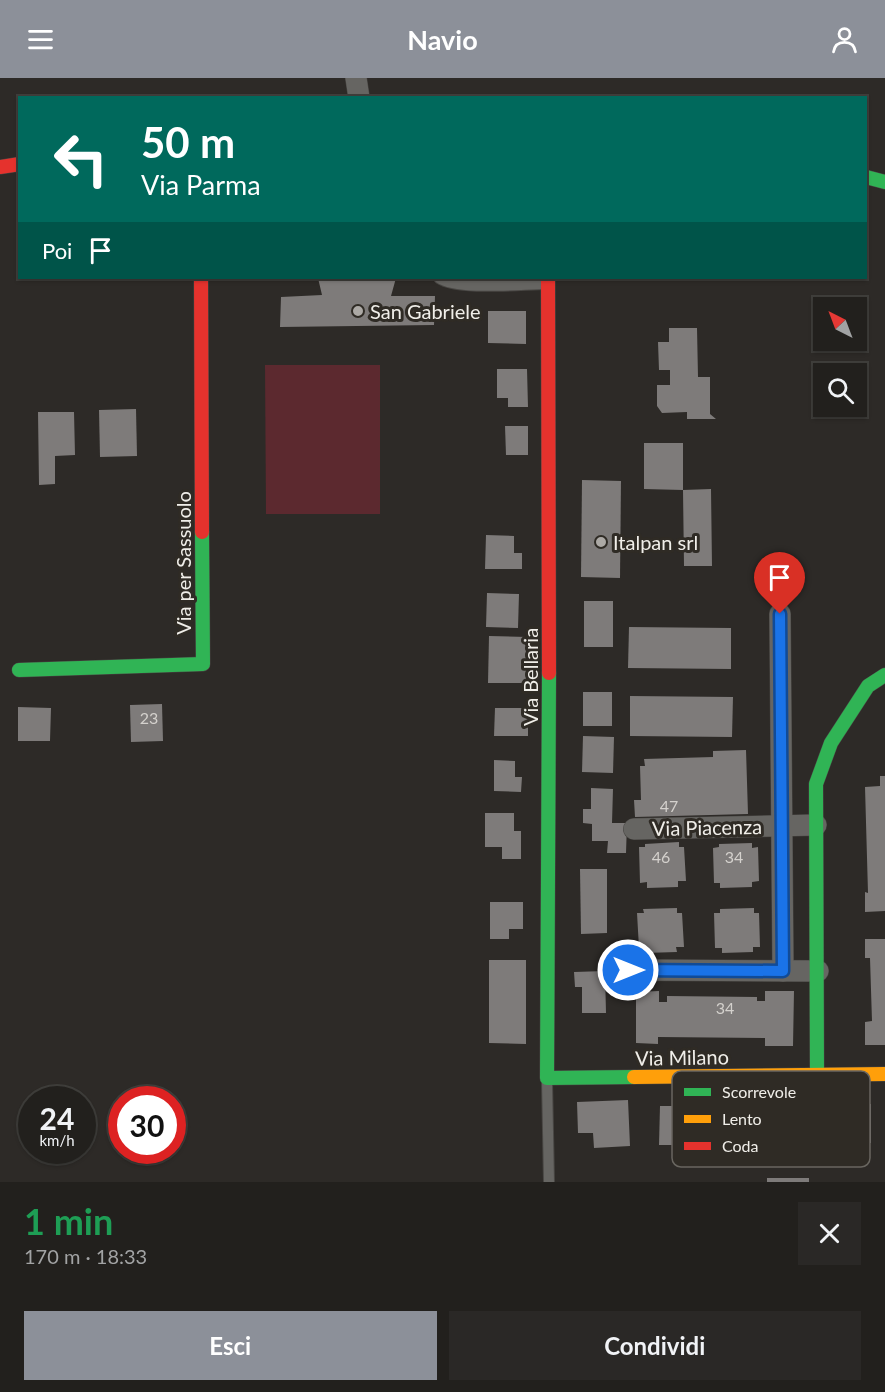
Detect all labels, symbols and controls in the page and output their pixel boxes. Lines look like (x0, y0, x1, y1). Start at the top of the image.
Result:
icon: menu (24, 23, 57, 56)
text: Navio (407, 23, 478, 56)
icon: person (828, 23, 861, 56)
text: 50 m (141, 117, 235, 167)
icon: left (42, 120, 120, 198)
text: Via Parma (141, 168, 261, 201)
icon: arrive (84, 234, 117, 267)
text: Poi (42, 237, 72, 264)
north arrow (813, 297, 867, 351)
map controls (813, 297, 867, 417)
place label: San Gabriele (370, 299, 481, 323)
marker: San Gabriele (351, 304, 365, 318)
button: search (813, 363, 867, 417)
street label: Via per Sassuolo (171, 491, 195, 635)
place label: Italpan srl (613, 530, 698, 554)
marker: Italpan srl (594, 535, 608, 549)
pin (754, 552, 805, 614)
icon: arrive (763, 561, 796, 594)
street label: Via Bellaria (518, 628, 542, 726)
house number: 23 (140, 708, 158, 727)
house number: 47 (660, 796, 678, 815)
street label: Via Piacenza (652, 814, 762, 840)
house number: 46 (652, 847, 670, 866)
house number: 34 (725, 847, 743, 866)
position arrow (596, 938, 660, 1002)
house number: 34 (716, 998, 734, 1017)
street label: Via Milano (635, 1044, 729, 1070)
legend (672, 1071, 870, 1167)
text: Scorrevole (722, 1082, 796, 1101)
speed limit sign: 30 (108, 1086, 186, 1164)
text: 24 (40, 1100, 74, 1136)
text: Lento (722, 1109, 762, 1128)
text: km/h (39, 1131, 75, 1149)
text: Coda (722, 1136, 759, 1155)
text: 1 min (24, 1199, 113, 1243)
button: close (798, 1202, 861, 1265)
text: 170 m · 18:33 (24, 1244, 147, 1268)
button: Esci (24, 1311, 437, 1380)
button: Condividi (449, 1311, 861, 1380)

